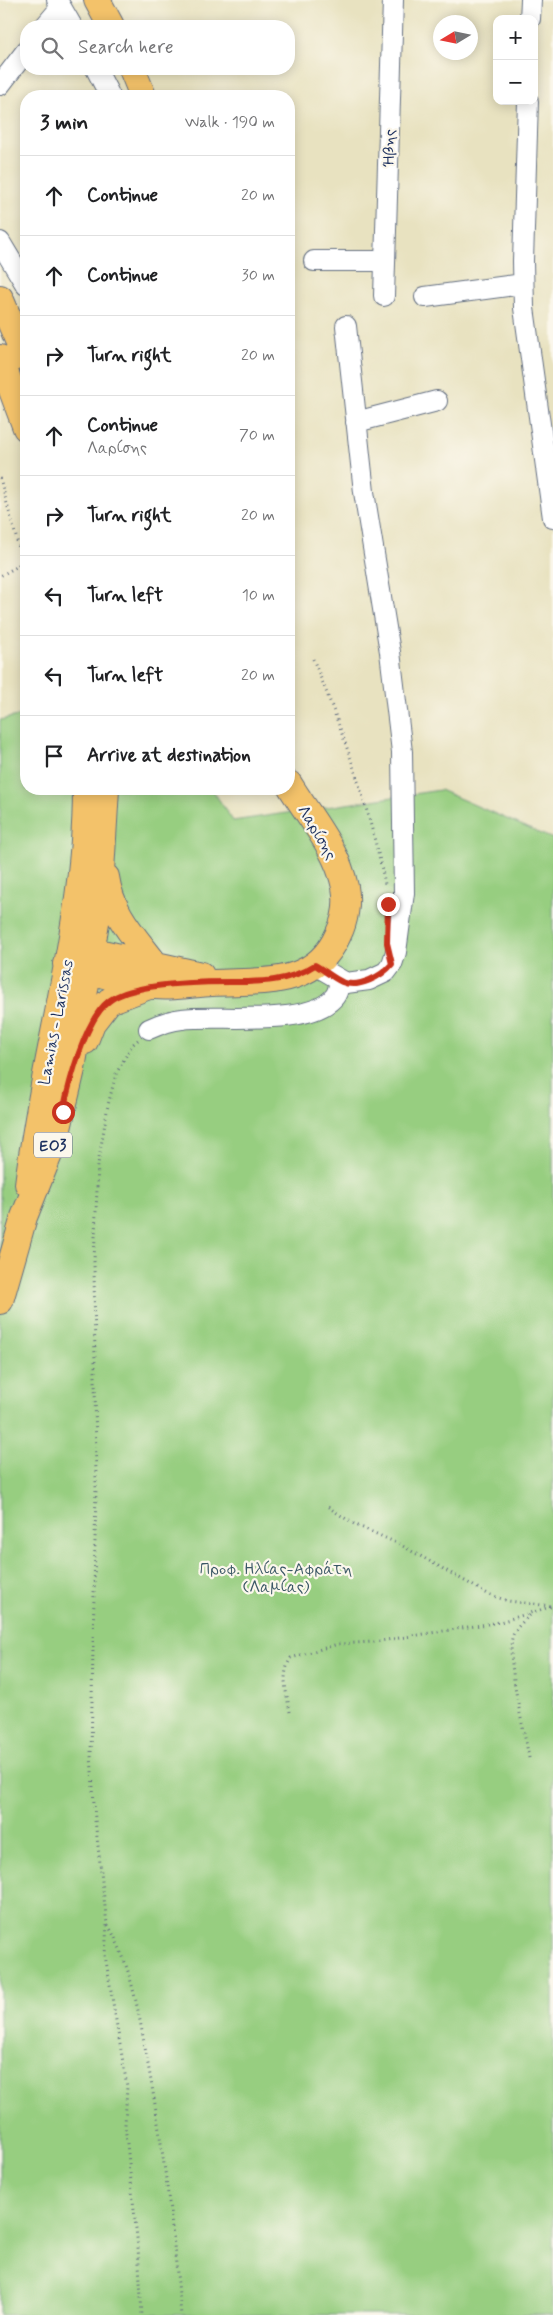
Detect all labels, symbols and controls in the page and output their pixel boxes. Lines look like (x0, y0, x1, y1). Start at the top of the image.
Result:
north arrow (433, 15, 478, 60)
map controls (493, 15, 538, 105)
button: + (493, 15, 538, 60)
search box (20, 20, 295, 75)
icon: search (38, 34, 66, 62)
text: Search here (78, 35, 174, 60)
button: − (493, 60, 538, 105)
text: 3 min (40, 109, 88, 137)
text: Walk · 190 m (185, 112, 275, 133)
street label: Ήβης (378, 129, 401, 167)
icon: ahead (40, 182, 68, 210)
text: Continue (87, 183, 158, 208)
text: 20 m (241, 185, 275, 206)
icon: ahead (40, 262, 68, 290)
text: Continue (87, 263, 158, 288)
text: 30 m (242, 265, 275, 286)
icon: right (40, 342, 68, 370)
text: Turn right (87, 343, 171, 368)
text: 20 m (241, 345, 275, 366)
text: Continue (87, 413, 158, 438)
icon: ahead (40, 422, 68, 450)
text: 70 m (239, 425, 275, 446)
text: Λαρίσης (87, 438, 147, 459)
icon: right (40, 502, 68, 530)
text: Turn right (87, 503, 171, 528)
text: 20 m (241, 505, 275, 526)
icon: left (40, 582, 68, 610)
text: Turn left (87, 583, 163, 608)
text: 10 m (242, 585, 275, 606)
icon: left (40, 662, 68, 690)
text: Turn left (87, 663, 163, 688)
text: 20 m (241, 665, 275, 686)
icon: arrive (40, 742, 68, 770)
text: Arrive at destination (87, 743, 251, 768)
street label: Λαρίσης (292, 802, 341, 864)
route end (377, 893, 400, 916)
street label: Lamias - Larissas (34, 958, 79, 1087)
route start (52, 1101, 75, 1124)
road number: ΕΟ3 (34, 1132, 72, 1158)
park label: Προφ. Ηλίας-Αφράτη (Λαμίας) (200, 1559, 352, 1598)

